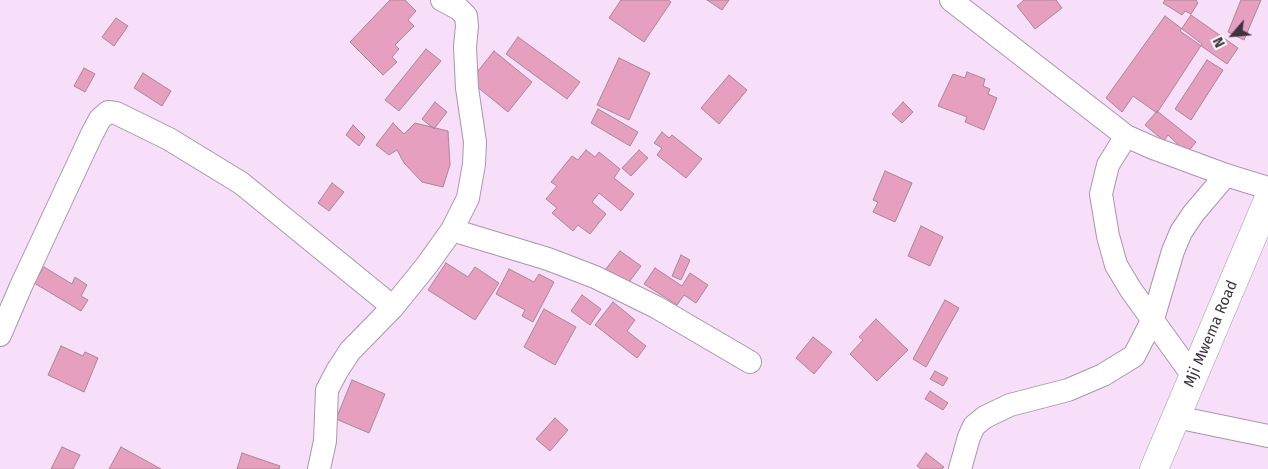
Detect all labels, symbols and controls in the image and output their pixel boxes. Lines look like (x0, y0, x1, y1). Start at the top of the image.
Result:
north arrow (1208, 10, 1258, 60)
text: N (1210, 34, 1229, 50)
street label: Mji Mwema Road (1180, 278, 1242, 390)

